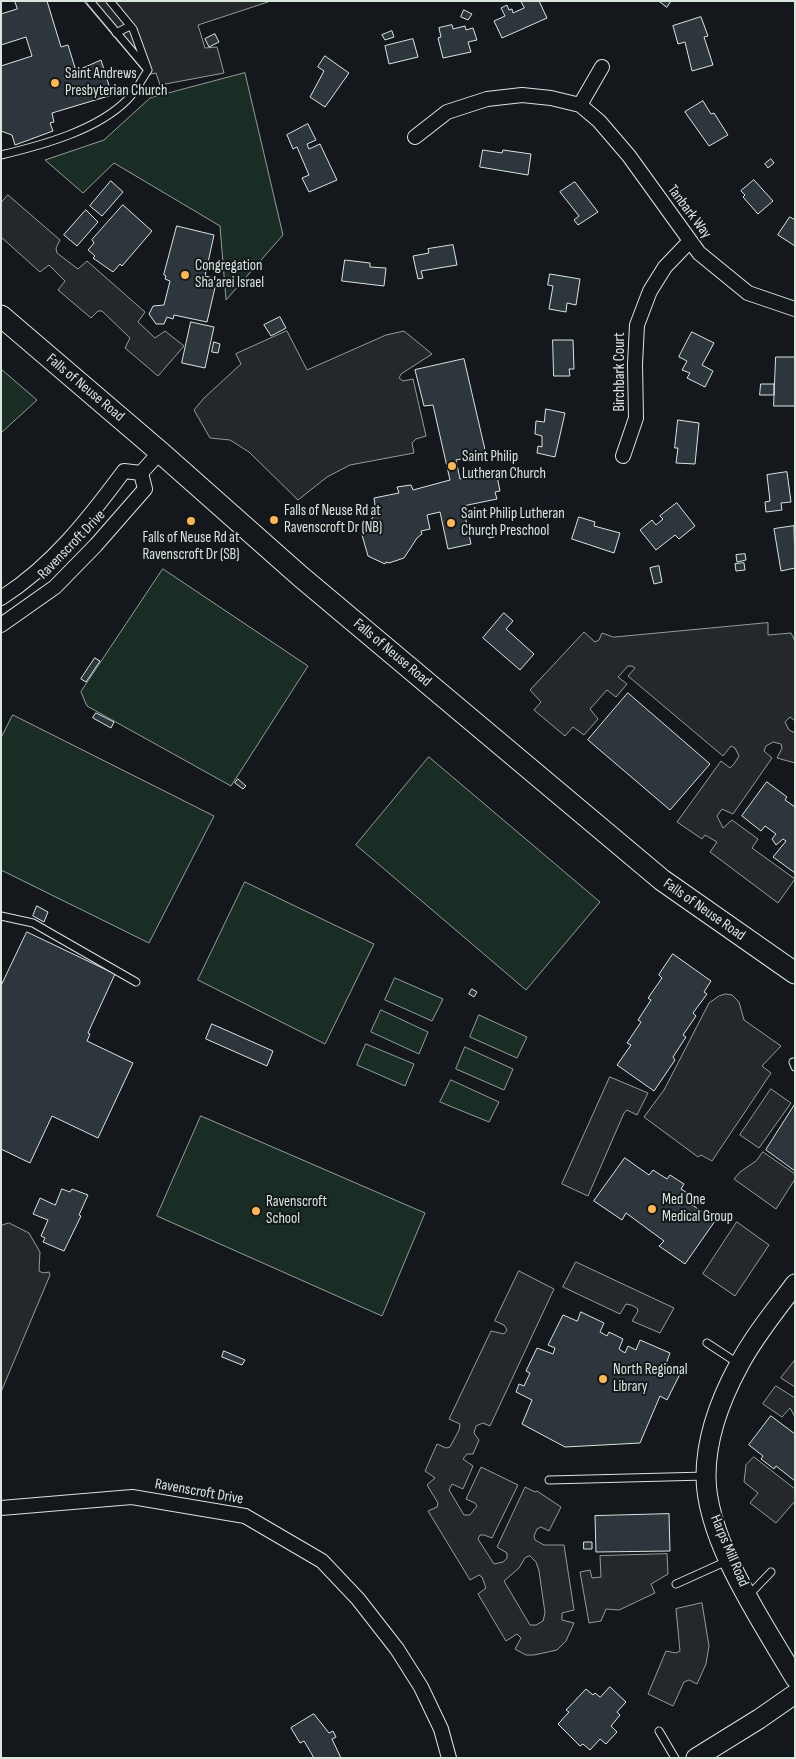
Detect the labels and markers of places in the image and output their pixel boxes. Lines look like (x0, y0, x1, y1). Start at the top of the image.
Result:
place label: Saint Andrews Presbyterian Church (65, 65, 167, 100)
marker: Saint Andrews Presbyterian Church (49, 77, 61, 89)
place label: Congregation Sha'arei Israel (195, 257, 264, 292)
marker: Congregation Sha'arei Israel (179, 269, 191, 281)
place label: Saint Philip Lutheran Church (462, 448, 546, 483)
marker: Saint Philip Lutheran Church (446, 460, 458, 472)
place label: Falls of Neuse Rd at Ravenscroft Dr (NB) (284, 502, 382, 537)
place label: Saint Philip Lutheran Church Preschool (461, 505, 565, 540)
marker: Falls of Neuse Rd at Ravenscroft Dr (NB) (268, 514, 280, 526)
marker: Falls of Neuse Rd at Ravenscroft Dr (SB) (185, 515, 197, 527)
marker: Saint Philip Lutheran Church Preschool (445, 517, 457, 529)
place label: Falls of Neuse Rd at Ravenscroft Dr (SB) (142, 529, 240, 564)
place label: Med One Medical Group (662, 1191, 733, 1226)
place label: Ravenscroft School (266, 1193, 327, 1228)
marker: Med One Medical Group (646, 1203, 658, 1215)
marker: Ravenscroft School (250, 1205, 262, 1217)
place label: North Regional Library (613, 1361, 688, 1396)
marker: North Regional Library (597, 1373, 609, 1385)

